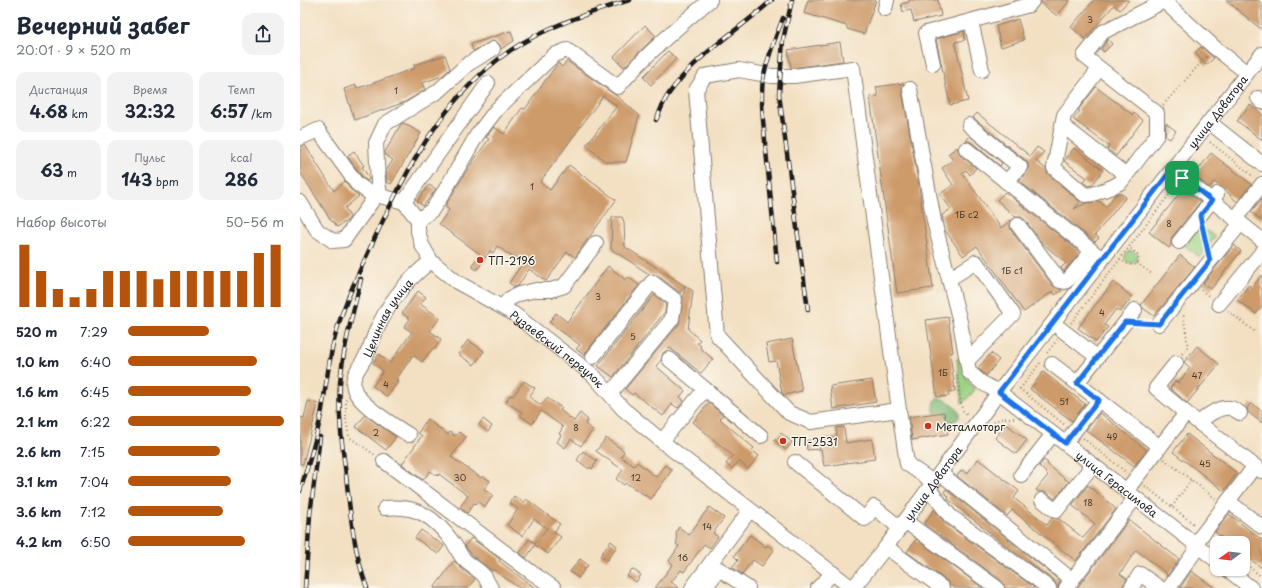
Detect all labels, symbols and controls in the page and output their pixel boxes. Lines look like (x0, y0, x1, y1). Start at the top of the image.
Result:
text: Вечерний забег (16, 8, 190, 41)
house number: 3 (1087, 12, 1093, 26)
button: share (242, 13, 284, 55)
text: 20:01 · 9 × 520 m (16, 40, 131, 59)
street label: улица Доватора (1183, 71, 1251, 152)
text: Дистанция (29, 81, 88, 98)
text: Время (132, 81, 168, 98)
text: Темп (227, 81, 255, 98)
house number: 1 (394, 83, 398, 97)
text: 4.68 (29, 98, 68, 124)
text: 32:32 (125, 98, 175, 124)
text: 6:57 (210, 98, 248, 124)
text: km (68, 105, 88, 122)
text: /km (248, 105, 272, 122)
text: Пульс (134, 149, 166, 166)
text: kcal (230, 149, 252, 166)
text: 63 (40, 157, 63, 183)
pin (1165, 161, 1199, 195)
text: m (63, 164, 77, 181)
text: 143 (121, 166, 152, 192)
text: 286 (225, 166, 258, 192)
icon: arrive (1171, 167, 1193, 189)
text: bpm (152, 173, 179, 190)
house number: 1 (530, 179, 534, 193)
house number: 1Б с2 (955, 207, 979, 221)
text: Набор высоты (16, 212, 107, 231)
text: 50–56 m (225, 212, 284, 231)
house number: 8 (1166, 216, 1172, 230)
place label: ТП-2196 (488, 252, 536, 269)
marker: ТП-2196 (475, 255, 485, 265)
house number: 1Б с1 (1001, 263, 1023, 277)
street label: Целинная улица (358, 274, 416, 360)
house number: 3 (595, 289, 601, 303)
house number: 4 (1099, 305, 1105, 319)
street label: Рузаевский переулок (507, 306, 609, 391)
text: 520 m (16, 322, 57, 341)
text: 7:29 (80, 322, 107, 341)
house number: 5 (630, 329, 636, 343)
text: 1.0 km (16, 352, 59, 371)
text: 6:40 (80, 352, 111, 371)
house number: 1Б (938, 365, 948, 379)
house number: 47 (1192, 368, 1202, 382)
house number: 4 (383, 377, 389, 391)
text: 1.6 km (16, 382, 58, 401)
text: 6:45 (80, 382, 109, 401)
house number: 51 (1059, 394, 1069, 408)
text: 2.1 km (16, 412, 58, 431)
text: 6:22 (80, 412, 110, 431)
place label: Металлоторг (936, 418, 1005, 435)
house number: 8 (573, 420, 579, 434)
marker: Металлоторг (923, 421, 933, 431)
house number: 2 (373, 425, 379, 439)
house number: 49 (1106, 429, 1118, 443)
place label: ТП-2531 (791, 433, 838, 450)
marker: ТП-2531 (778, 436, 788, 446)
text: 2.6 km (16, 442, 61, 461)
text: 7:15 (80, 442, 105, 461)
street label: улица Доватора (900, 442, 966, 524)
street label: улица Герасимова (1073, 446, 1162, 521)
house number: 45 (1199, 456, 1211, 470)
house number: 30 (454, 470, 467, 484)
house number: 12 (631, 470, 641, 484)
text: 3.1 km (16, 472, 58, 491)
text: 7:04 (80, 472, 109, 491)
house number: 18 (1083, 495, 1093, 509)
text: 3.6 km (16, 502, 61, 521)
text: 7:12 (80, 502, 106, 521)
house number: 14 (702, 519, 712, 533)
text: 4.2 km (16, 532, 62, 551)
text: 6:50 (80, 532, 111, 551)
north arrow (1210, 536, 1250, 576)
map controls (1210, 536, 1250, 576)
house number: 16 (678, 550, 688, 564)

